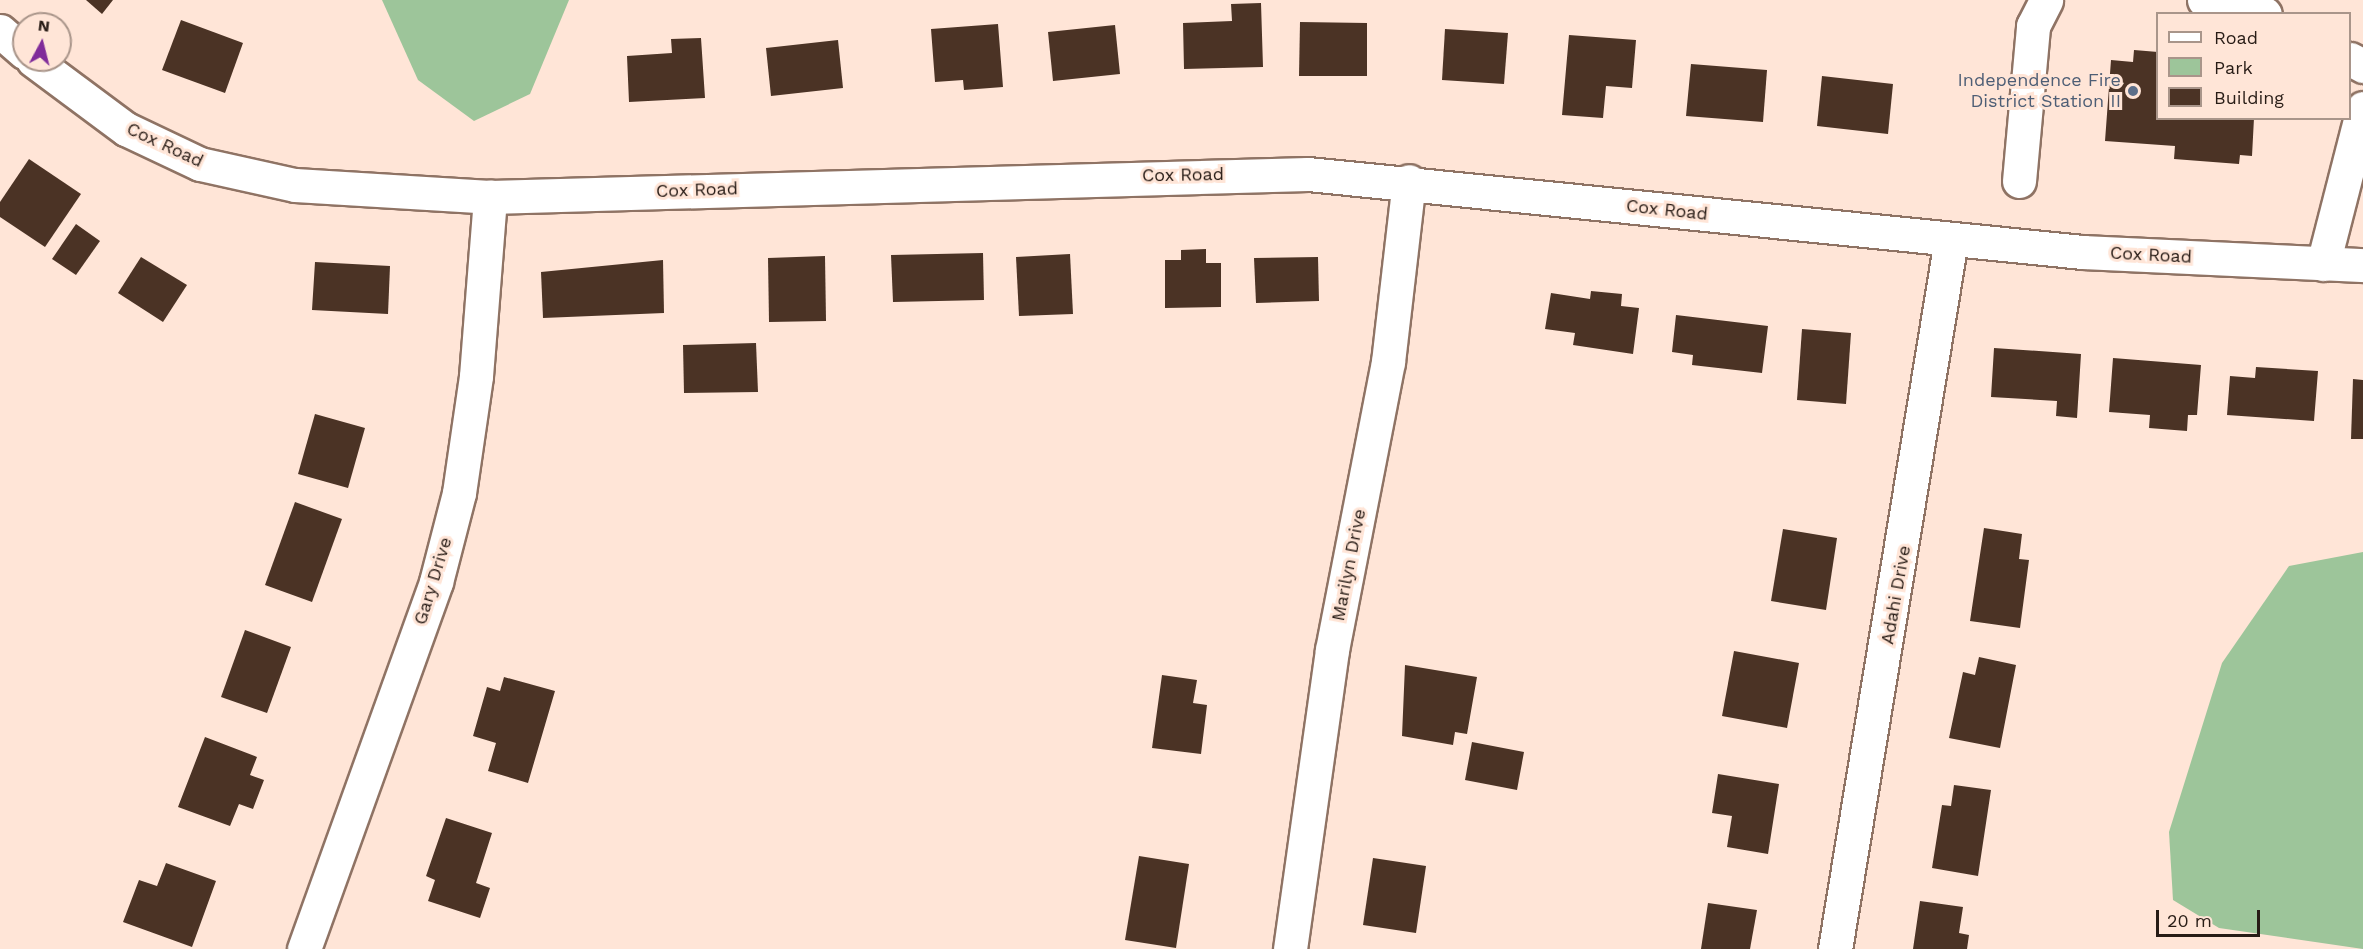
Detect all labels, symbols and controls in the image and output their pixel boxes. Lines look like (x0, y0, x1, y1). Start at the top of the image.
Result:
north arrow (12, 12, 72, 72)
legend (2156, 12, 2351, 120)
text: N (37, 15, 51, 36)
text: Road (2214, 27, 2258, 48)
text: Park (2214, 57, 2253, 78)
place label: Independence Fire District Station II (1958, 70, 2121, 112)
marker: Independence Fire District Station II (2126, 84, 2140, 98)
text: Building (2214, 87, 2284, 108)
street label: Cox Road (123, 118, 207, 172)
street label: Cox Road (1142, 163, 1224, 187)
street label: Cox Road (655, 178, 739, 202)
street label: Cox Road (1625, 195, 1709, 225)
street label: Cox Road (2109, 242, 2193, 268)
street label: Marilyn Drive (1328, 507, 1370, 623)
street label: Gary Drive (409, 534, 457, 628)
street label: Adahi Drive (1877, 544, 1915, 646)
scale bar (2159, 898, 2262, 936)
text: 20 m (2167, 910, 2212, 931)

